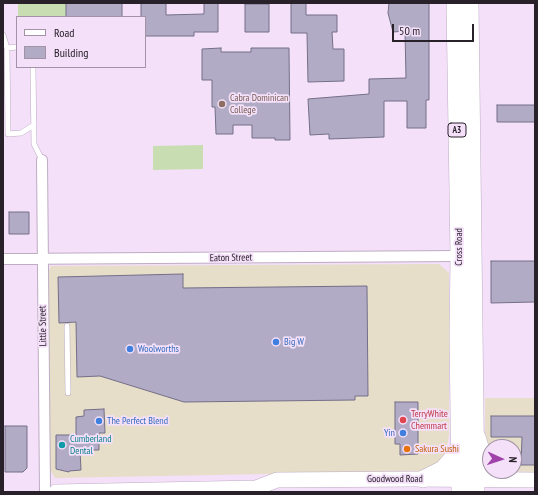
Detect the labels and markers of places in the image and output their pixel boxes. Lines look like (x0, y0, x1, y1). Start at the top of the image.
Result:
place label: Cabra Dominican College (230, 92, 288, 116)
marker: Cabra Dominican College (217, 99, 227, 109)
place label: Big W (284, 336, 304, 348)
marker: Big W (271, 337, 281, 347)
place label: Woolworths (138, 343, 179, 355)
marker: Woolworths (125, 344, 135, 354)
place label: TerryWhite Chemmart (411, 408, 448, 432)
place label: The Perfect Blend (107, 415, 168, 427)
marker: TerryWhite Chemmart (398, 415, 408, 425)
marker: The Perfect Blend (94, 416, 104, 426)
place label: Yin (384, 427, 395, 439)
marker: Yin (398, 428, 408, 438)
place label: Cumberland Dental (70, 433, 112, 456)
marker: Cumberland Dental (57, 440, 67, 450)
place label: Sakura Sushi (415, 443, 459, 455)
marker: Sakura Sushi (402, 444, 412, 454)

